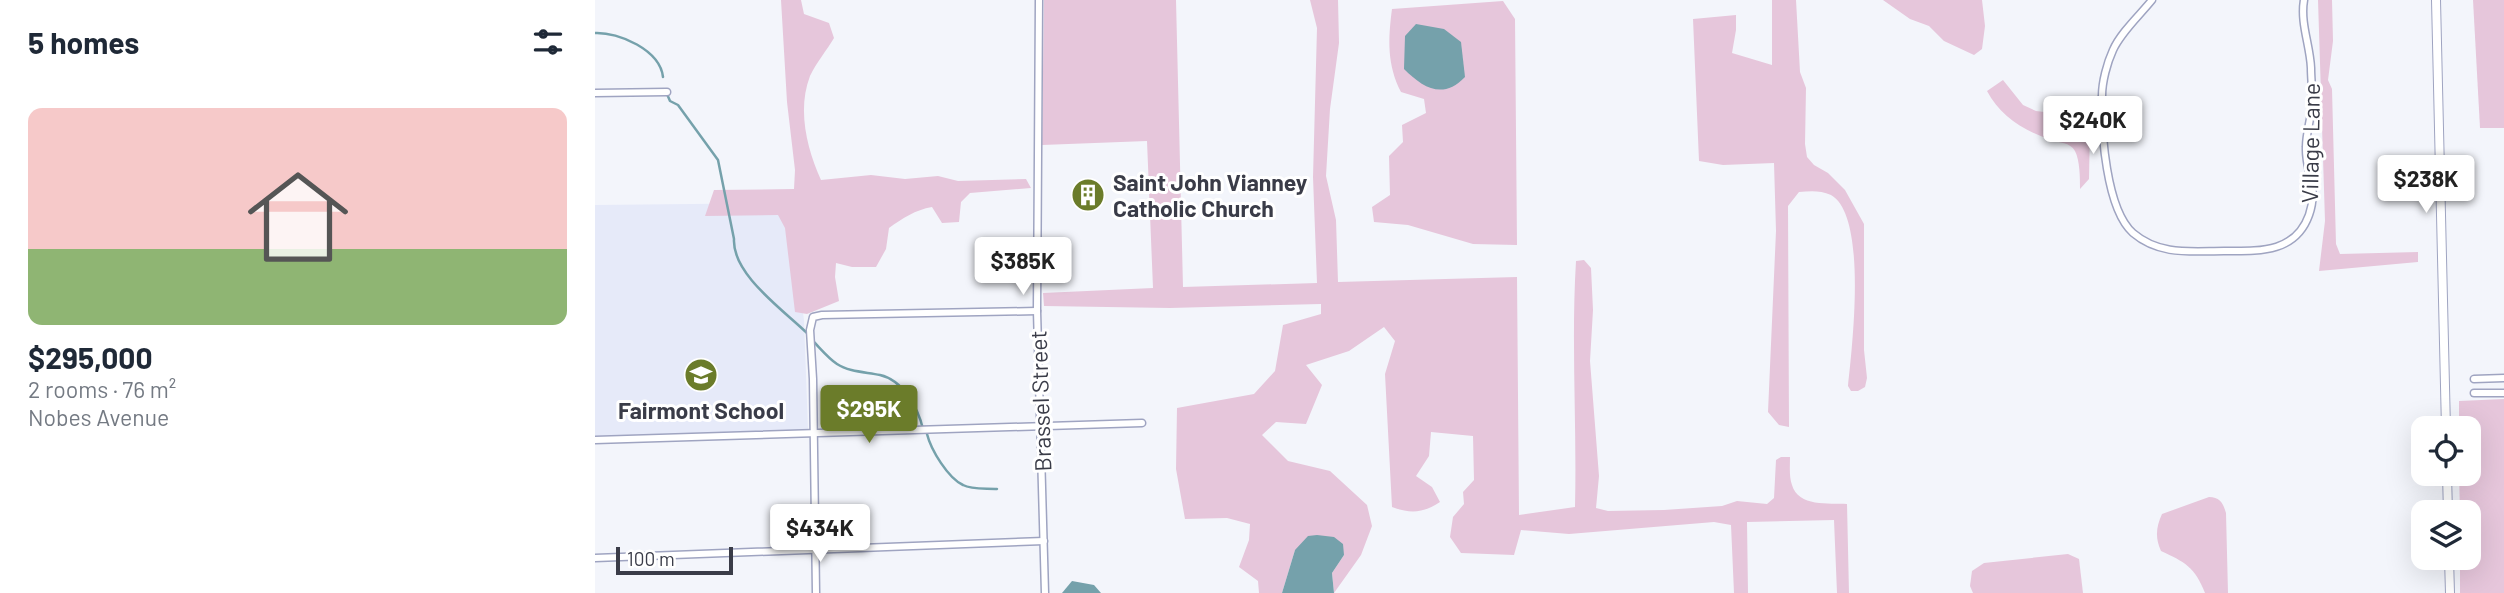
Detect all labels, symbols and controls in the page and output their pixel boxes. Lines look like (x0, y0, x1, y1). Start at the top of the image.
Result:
icon: filters (529, 23, 567, 61)
text: 5 homes (28, 24, 139, 60)
street label: Village Lane (2295, 83, 2325, 203)
pin: $240K (2044, 96, 2142, 156)
text: $240K (2059, 105, 2127, 133)
icon: home (235, 154, 361, 280)
pin: $238K (2377, 156, 2475, 215)
text: $238K (2394, 164, 2458, 192)
place label: Saint John Vianney Catholic Church (1113, 168, 1308, 222)
building icon: Saint John Vianney Catholic Church (1069, 176, 1107, 214)
pin: $385K (974, 238, 1072, 297)
text: $385K (991, 246, 1055, 274)
street label: Brassel Street (1024, 330, 1056, 472)
text: $295,000 (28, 339, 153, 375)
school or university icon: Fairmont School (682, 356, 720, 394)
text: 2 rooms · 76 m² (28, 375, 176, 403)
pin: $295K (820, 386, 918, 445)
text: $295K (836, 394, 902, 422)
place label: Fairmont School (618, 396, 784, 424)
text: Nobes Avenue (28, 403, 169, 431)
map controls (2411, 416, 2481, 570)
button: locate (2411, 416, 2481, 486)
button: layers (2411, 500, 2481, 570)
pin: $434K (771, 504, 869, 564)
text: $434K (786, 513, 854, 541)
scale bar (616, 544, 733, 576)
text: 100 m (627, 547, 675, 570)

